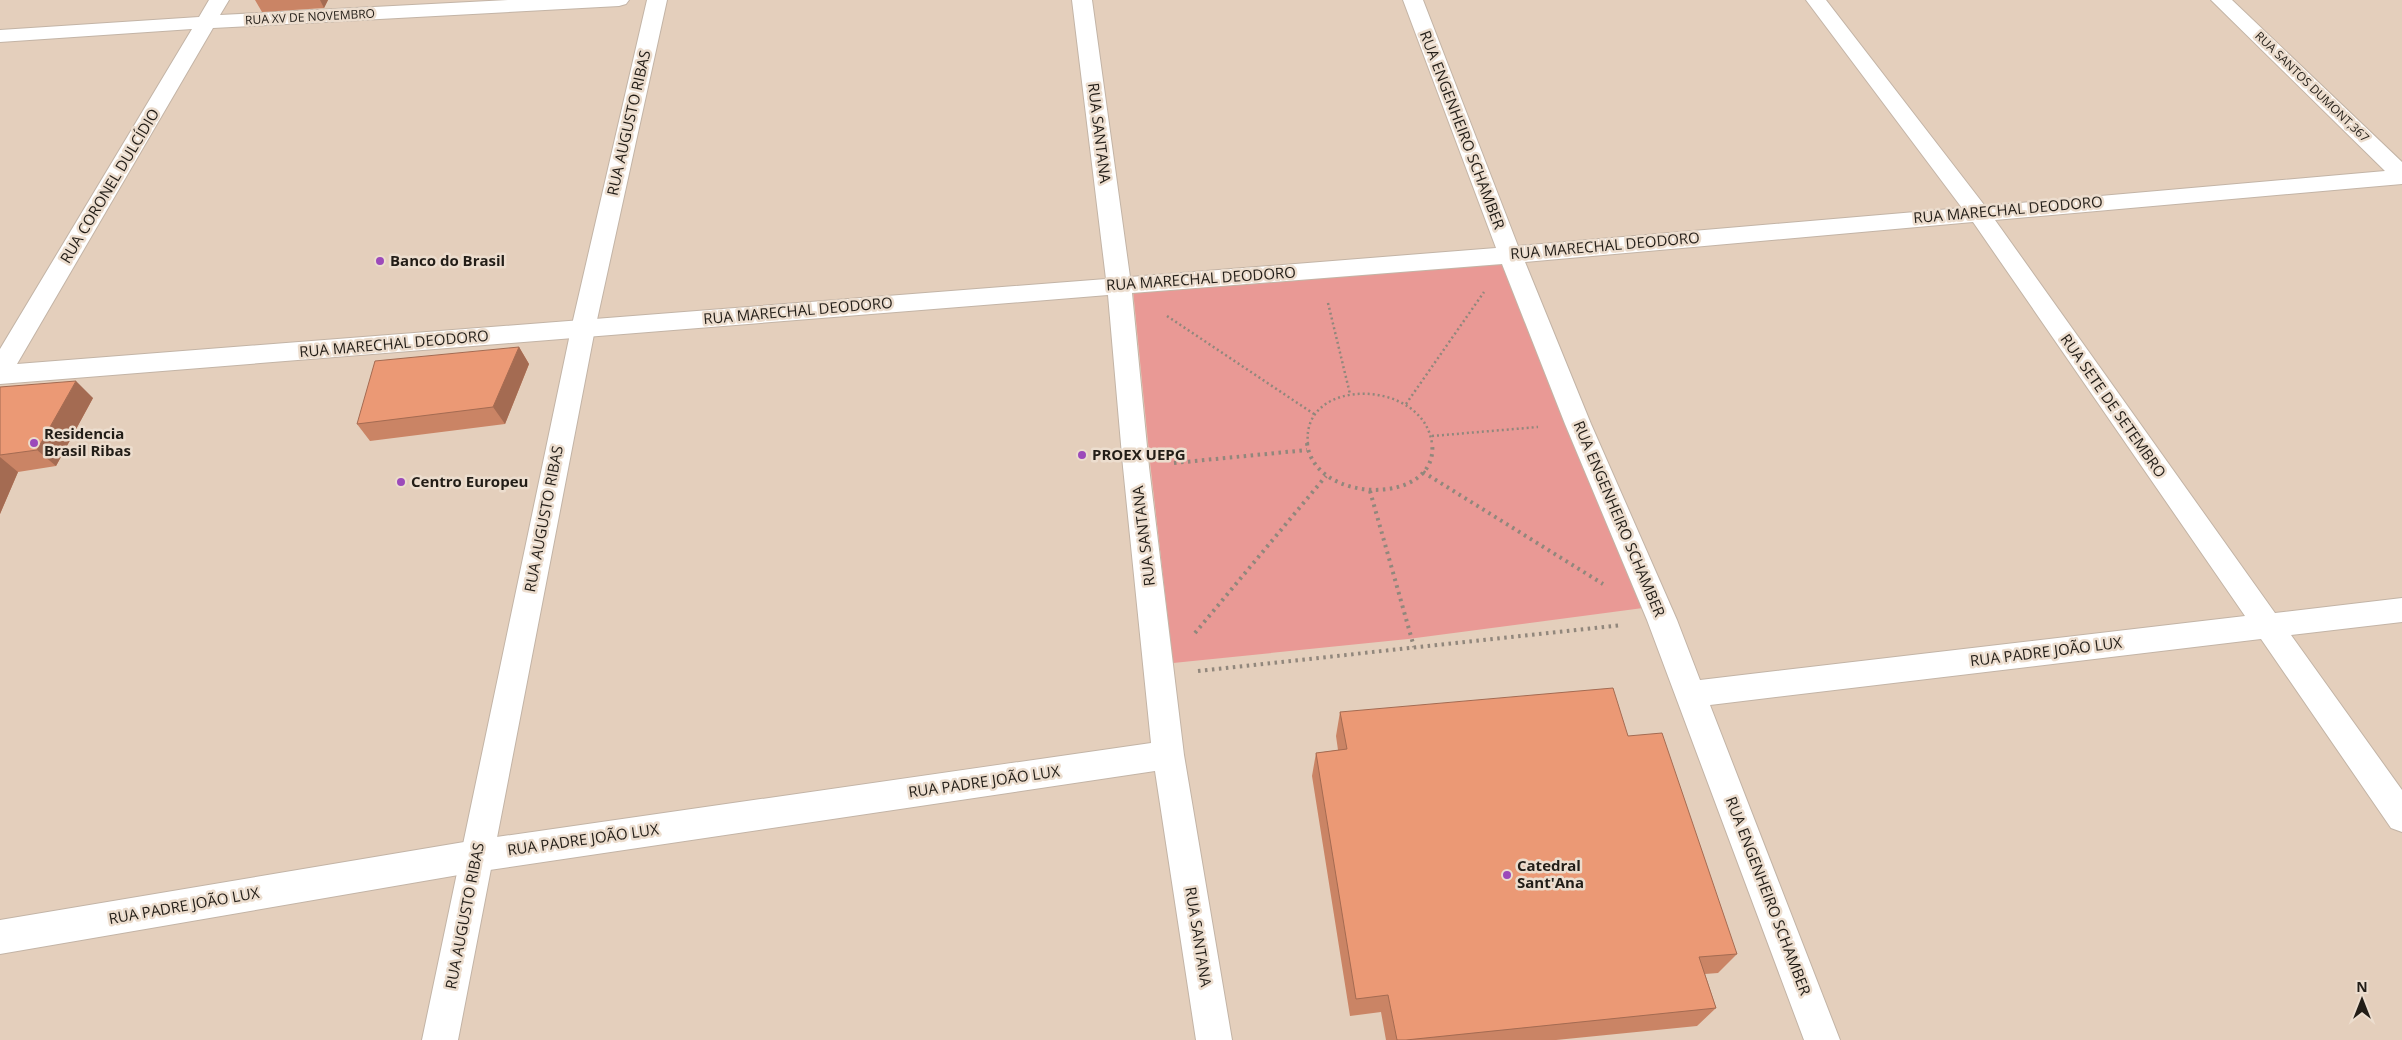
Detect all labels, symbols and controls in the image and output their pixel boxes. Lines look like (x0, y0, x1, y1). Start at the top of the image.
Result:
street label: RUA XV DE NOVEMBRO (245, 5, 375, 28)
street label: RUA ENGENHEIRO SCHAMBER (1416, 27, 1510, 232)
street label: RUA SANTOS DUMONT,367 (2252, 28, 2373, 146)
street label: RUA AUGUSTO RIBAS (602, 48, 654, 197)
street label: RUA SANTANA (1084, 81, 1116, 185)
street label: RUA CORONEL DULCÍDIO (55, 104, 163, 266)
street label: RUA MARECHAL DEODORO (1912, 191, 2104, 227)
street label: RUA MARECHAL DEODORO (1509, 227, 1701, 263)
place label: Banco do Brasil (390, 250, 505, 270)
marker: Banco do Brasil (374, 255, 386, 267)
street label: RUA MARECHAL DEODORO (1105, 261, 1297, 295)
street label: RUA MARECHAL DEODORO (702, 292, 894, 328)
street label: RUA MARECHAL DEODORO (298, 325, 490, 361)
street label: RUA SETE DE SETEMBRO (2057, 330, 2171, 481)
street label: RUA ENGENHEIRO SCHAMBER (1569, 418, 1671, 620)
place label: Residencia Brasil Ribas (44, 423, 131, 460)
marker: Residencia Brasil Ribas (28, 437, 40, 449)
street label: RUA AUGUSTO RIBAS (519, 444, 567, 594)
place label: PROEX UEPG (1092, 444, 1186, 464)
marker: PROEX UEPG (1076, 449, 1088, 461)
place label: Centro Europeu (411, 471, 528, 491)
marker: Centro Europeu (395, 476, 407, 488)
street label: RUA SANTANA (1127, 484, 1159, 588)
street label: RUA PADRE JOÃO LUX (1969, 632, 2123, 670)
street label: RUA PADRE JOÃO LUX (907, 760, 1061, 802)
street label: RUA ENGENHEIRO SCHAMBER (1722, 793, 1816, 998)
street label: RUA PADRE JOÃO LUX (506, 818, 660, 860)
street label: RUA AUGUSTO RIBAS (440, 841, 488, 991)
place label: Catedral Sant'Ana (1517, 855, 1584, 892)
marker: Catedral Sant'Ana (1501, 869, 1513, 881)
street label: RUA PADRE JOÃO LUX (107, 882, 261, 928)
street label: RUA SANTANA (1181, 885, 1217, 989)
north arrow (2337, 975, 2387, 1025)
text: N (2356, 977, 2368, 996)

